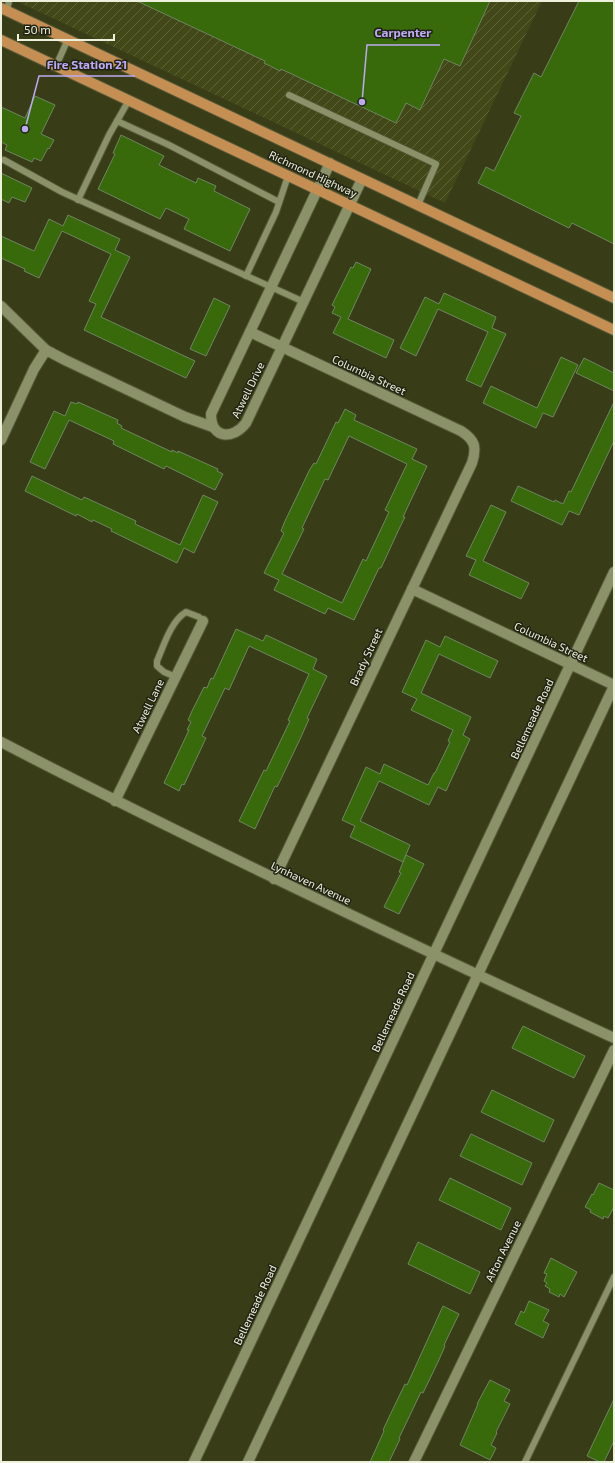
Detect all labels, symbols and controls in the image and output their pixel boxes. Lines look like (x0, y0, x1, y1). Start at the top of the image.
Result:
scale bar (18, 16, 114, 42)
callout: Carpenter (367, 21, 440, 45)
text: 50 m (24, 22, 51, 36)
text: Carpenter (374, 25, 432, 39)
callout: Fire Station 21 (39, 52, 135, 76)
text: Fire Station 21 (47, 57, 127, 71)
street label: Richmond Highway (267, 147, 360, 200)
street label: Columbia Street (330, 352, 408, 397)
street label: Atwell Drive (228, 360, 267, 420)
street label: Columbia Street (512, 619, 590, 664)
street label: Brady Street (347, 626, 385, 688)
street label: Atwell Lane (129, 677, 166, 735)
street label: Bellemeade Road (507, 677, 556, 761)
street label: Lynhaven Avenue (269, 858, 353, 907)
street label: Bellemeade Road (368, 970, 417, 1054)
street label: Afton Avenue (482, 1218, 523, 1284)
street label: Bellemeade Road (230, 1263, 279, 1347)

